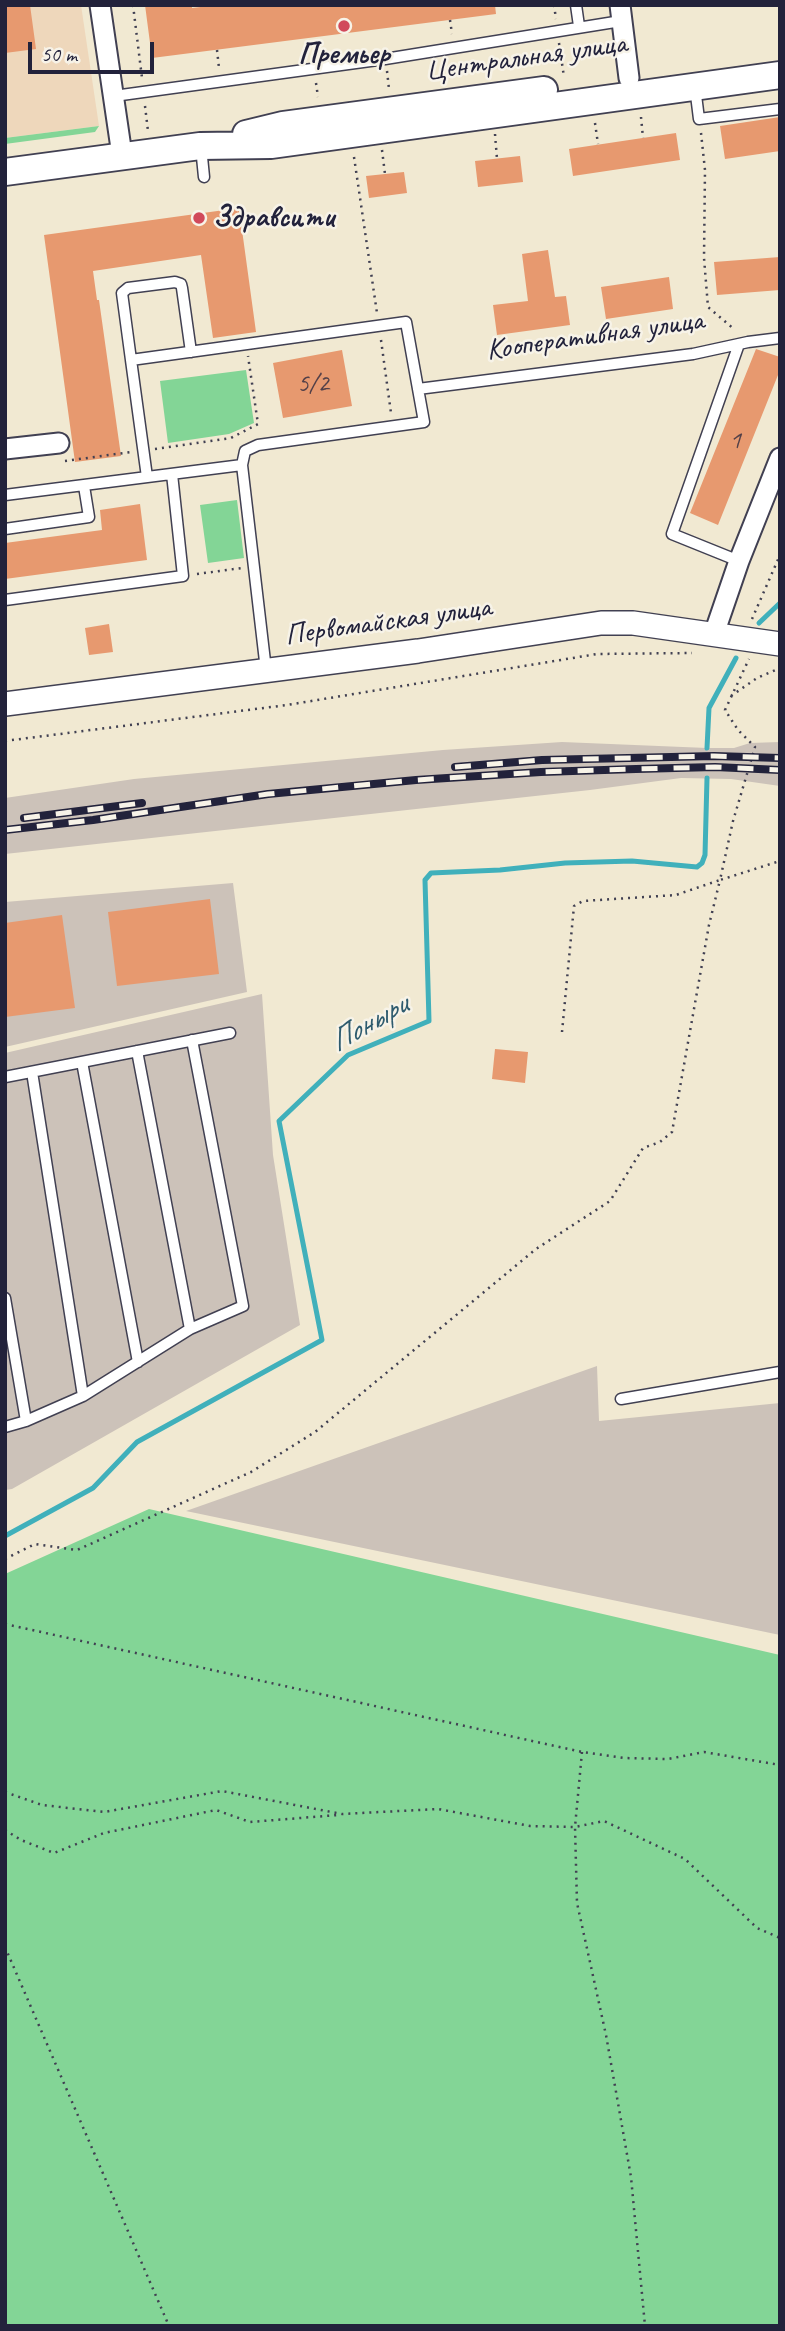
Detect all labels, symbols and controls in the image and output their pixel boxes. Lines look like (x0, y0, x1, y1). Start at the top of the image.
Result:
marker: Премьер (336, 18, 352, 34)
street label: Центральная улица (423, 26, 629, 90)
scale bar (32, 28, 158, 72)
place label: Премьер (298, 37, 390, 73)
text: 50 m (41, 41, 77, 67)
place label: Здравсити (213, 200, 334, 236)
marker: Здравсити (191, 210, 207, 226)
street label: Кооперативная улица (484, 303, 706, 369)
house number: 5/2 (297, 368, 329, 400)
house number: 1 (729, 425, 741, 457)
street label: Первомайская улица (283, 590, 493, 654)
water label: Поныри (323, 986, 415, 1062)

